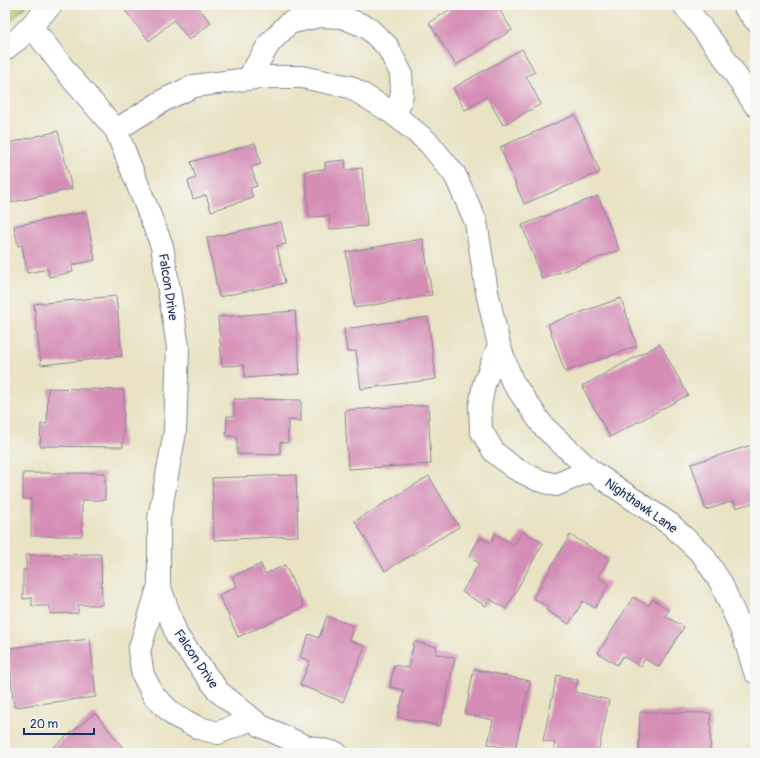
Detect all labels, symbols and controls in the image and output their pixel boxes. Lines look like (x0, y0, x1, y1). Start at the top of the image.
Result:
street label: Falcon Drive (155, 252, 181, 322)
street label: Nighthawk Lane (602, 475, 681, 537)
street label: Falcon Drive (170, 627, 222, 692)
scale bar (24, 710, 94, 736)
text: 20 m (30, 717, 59, 732)

